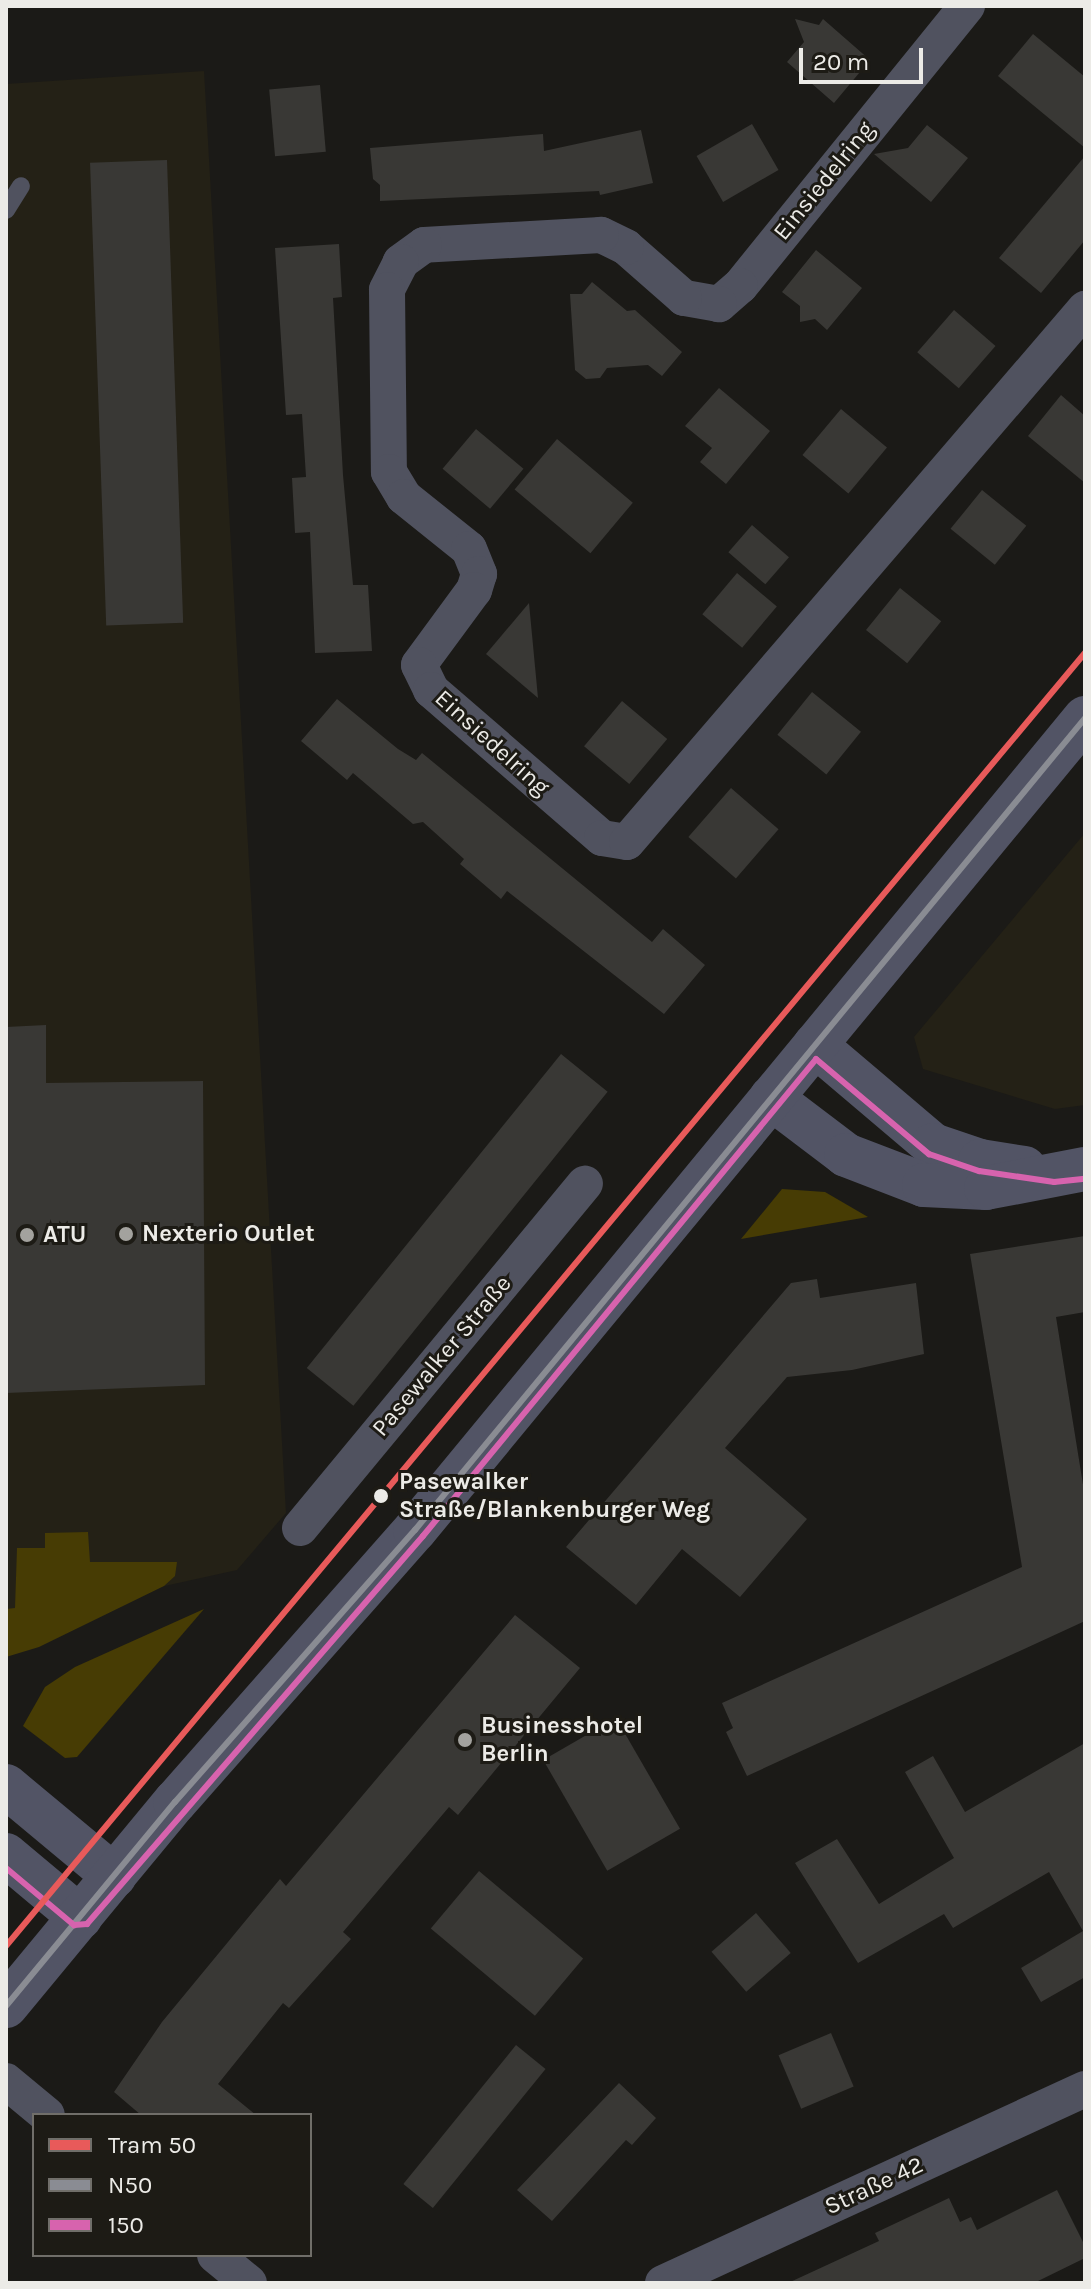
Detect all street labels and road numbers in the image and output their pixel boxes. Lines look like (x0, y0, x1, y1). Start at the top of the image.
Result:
street label: Einsiedelring (767, 116, 881, 246)
street label: Einsiedelring (429, 684, 555, 802)
street label: Pasewalker Straße (366, 1270, 518, 1442)
street label: Straße 42 (820, 2151, 928, 2221)

